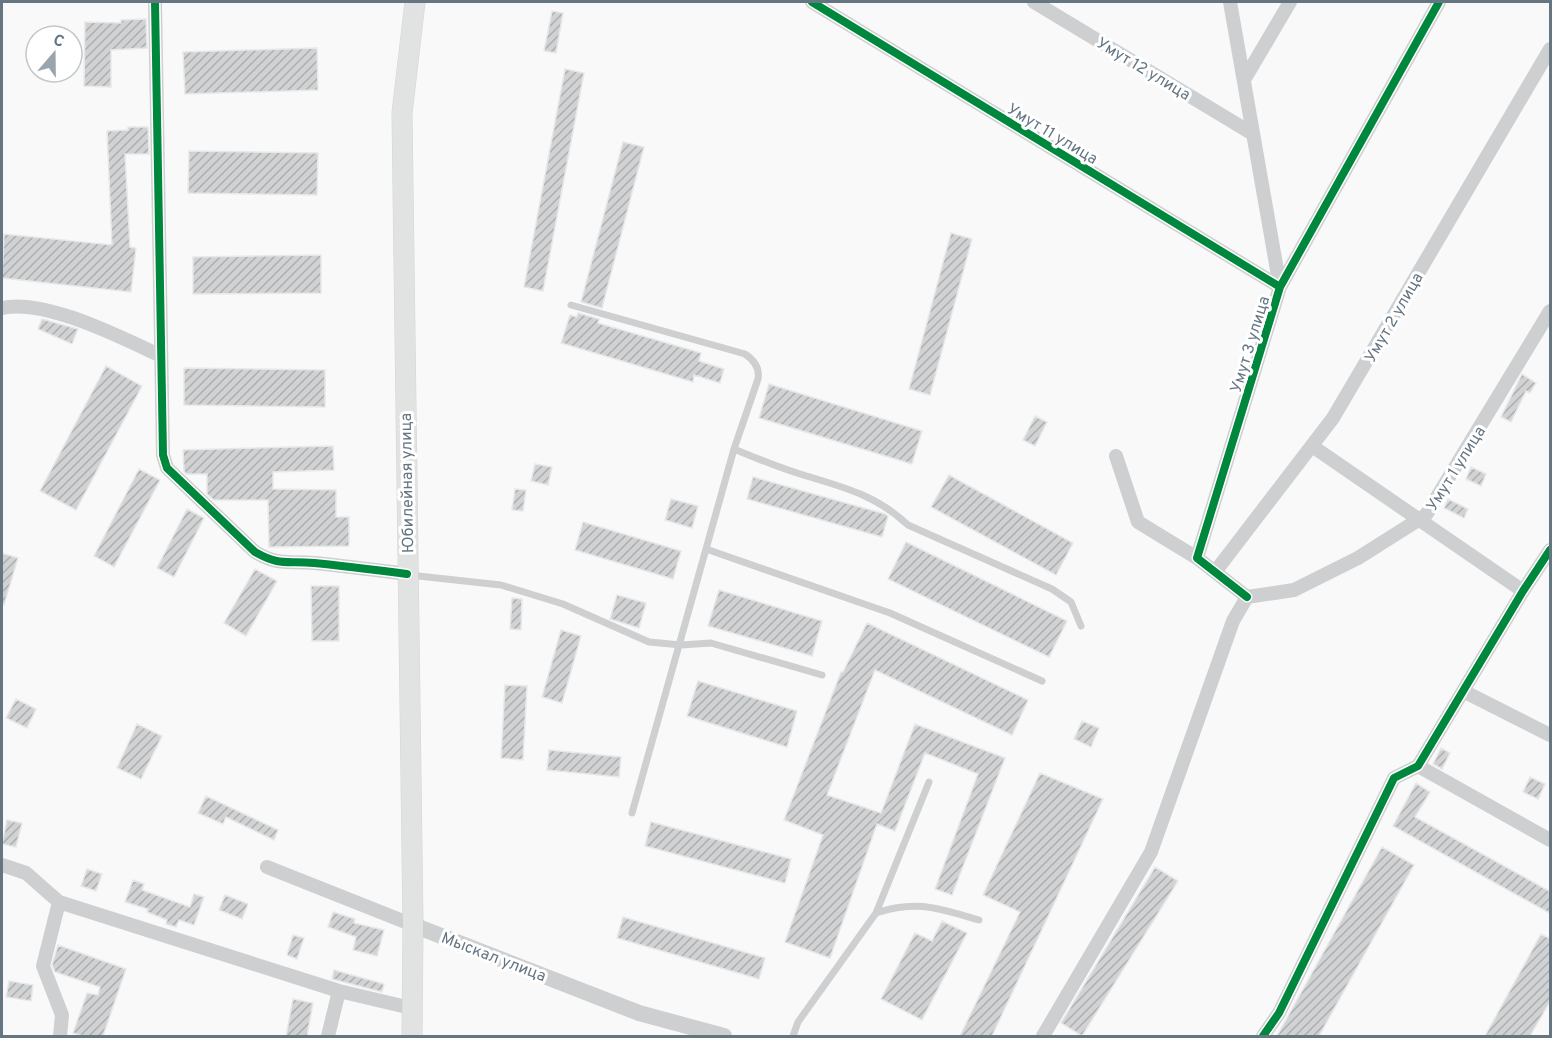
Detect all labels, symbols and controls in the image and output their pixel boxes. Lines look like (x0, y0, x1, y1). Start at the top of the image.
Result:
north arrow (24, 24, 84, 84)
text: С (50, 31, 67, 53)
street label: Умут 12 улица (1092, 34, 1194, 106)
street label: Умут 11 улица (1003, 100, 1101, 170)
street label: Умут 2 улица (1361, 270, 1428, 366)
street label: Умут 3 улица (1227, 294, 1275, 395)
street label: Юбилейная улица (397, 413, 419, 553)
street label: Умут 1 улица (1423, 423, 1491, 515)
street label: Мыскал улица (438, 929, 549, 987)

